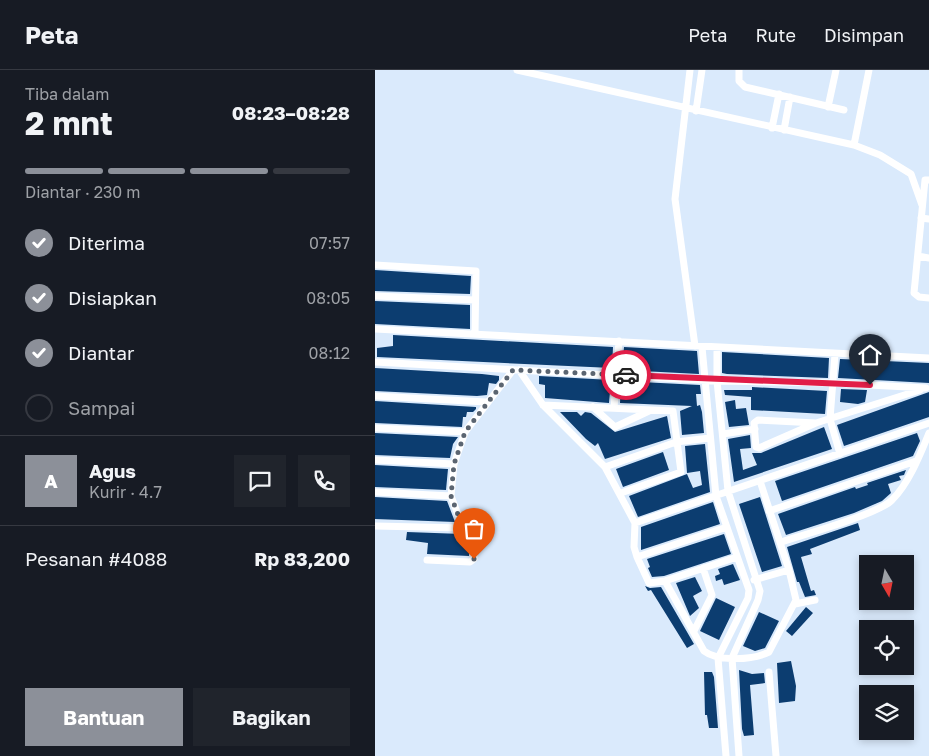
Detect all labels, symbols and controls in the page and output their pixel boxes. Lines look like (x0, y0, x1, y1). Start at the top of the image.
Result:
text: Peta (25, 20, 78, 49)
text: Peta (688, 24, 728, 46)
text: Rute (756, 24, 796, 46)
text: Disimpan (824, 24, 904, 46)
text: Tiba dalam (25, 84, 109, 104)
text: 08:23–08:28 (232, 101, 350, 124)
text: 2 mnt (25, 104, 113, 142)
text: Diantar · 230 m (25, 182, 140, 202)
icon: check (25, 229, 53, 257)
text: Diterima (68, 231, 145, 254)
text: 07:57 (309, 233, 350, 253)
icon: check (25, 284, 53, 312)
text: Disiapkan (68, 286, 157, 309)
text: 08:05 (306, 288, 350, 308)
pin (849, 334, 891, 385)
icon: check (25, 339, 53, 367)
text: Diantar (68, 341, 134, 364)
icon: home (856, 341, 884, 369)
text: 08:12 (308, 343, 350, 363)
courier (601, 350, 651, 400)
icon: car (612, 361, 640, 389)
text: Sampai (68, 396, 135, 419)
button: chat (234, 455, 286, 507)
button: phone (298, 455, 350, 507)
text: Agus (89, 459, 136, 482)
text: A (44, 469, 58, 492)
text: Kurir · 4.7 (89, 482, 162, 502)
pin (453, 508, 495, 559)
icon: bag (460, 515, 488, 543)
text: Pesanan #4088 (25, 547, 167, 570)
text: Rp 83,200 (254, 547, 350, 570)
north arrow (859, 555, 914, 610)
map controls (859, 555, 914, 740)
button: locate (859, 620, 914, 675)
button: layers (859, 685, 914, 740)
button: Bantuan (25, 688, 183, 746)
button: Bagikan (193, 688, 350, 746)

